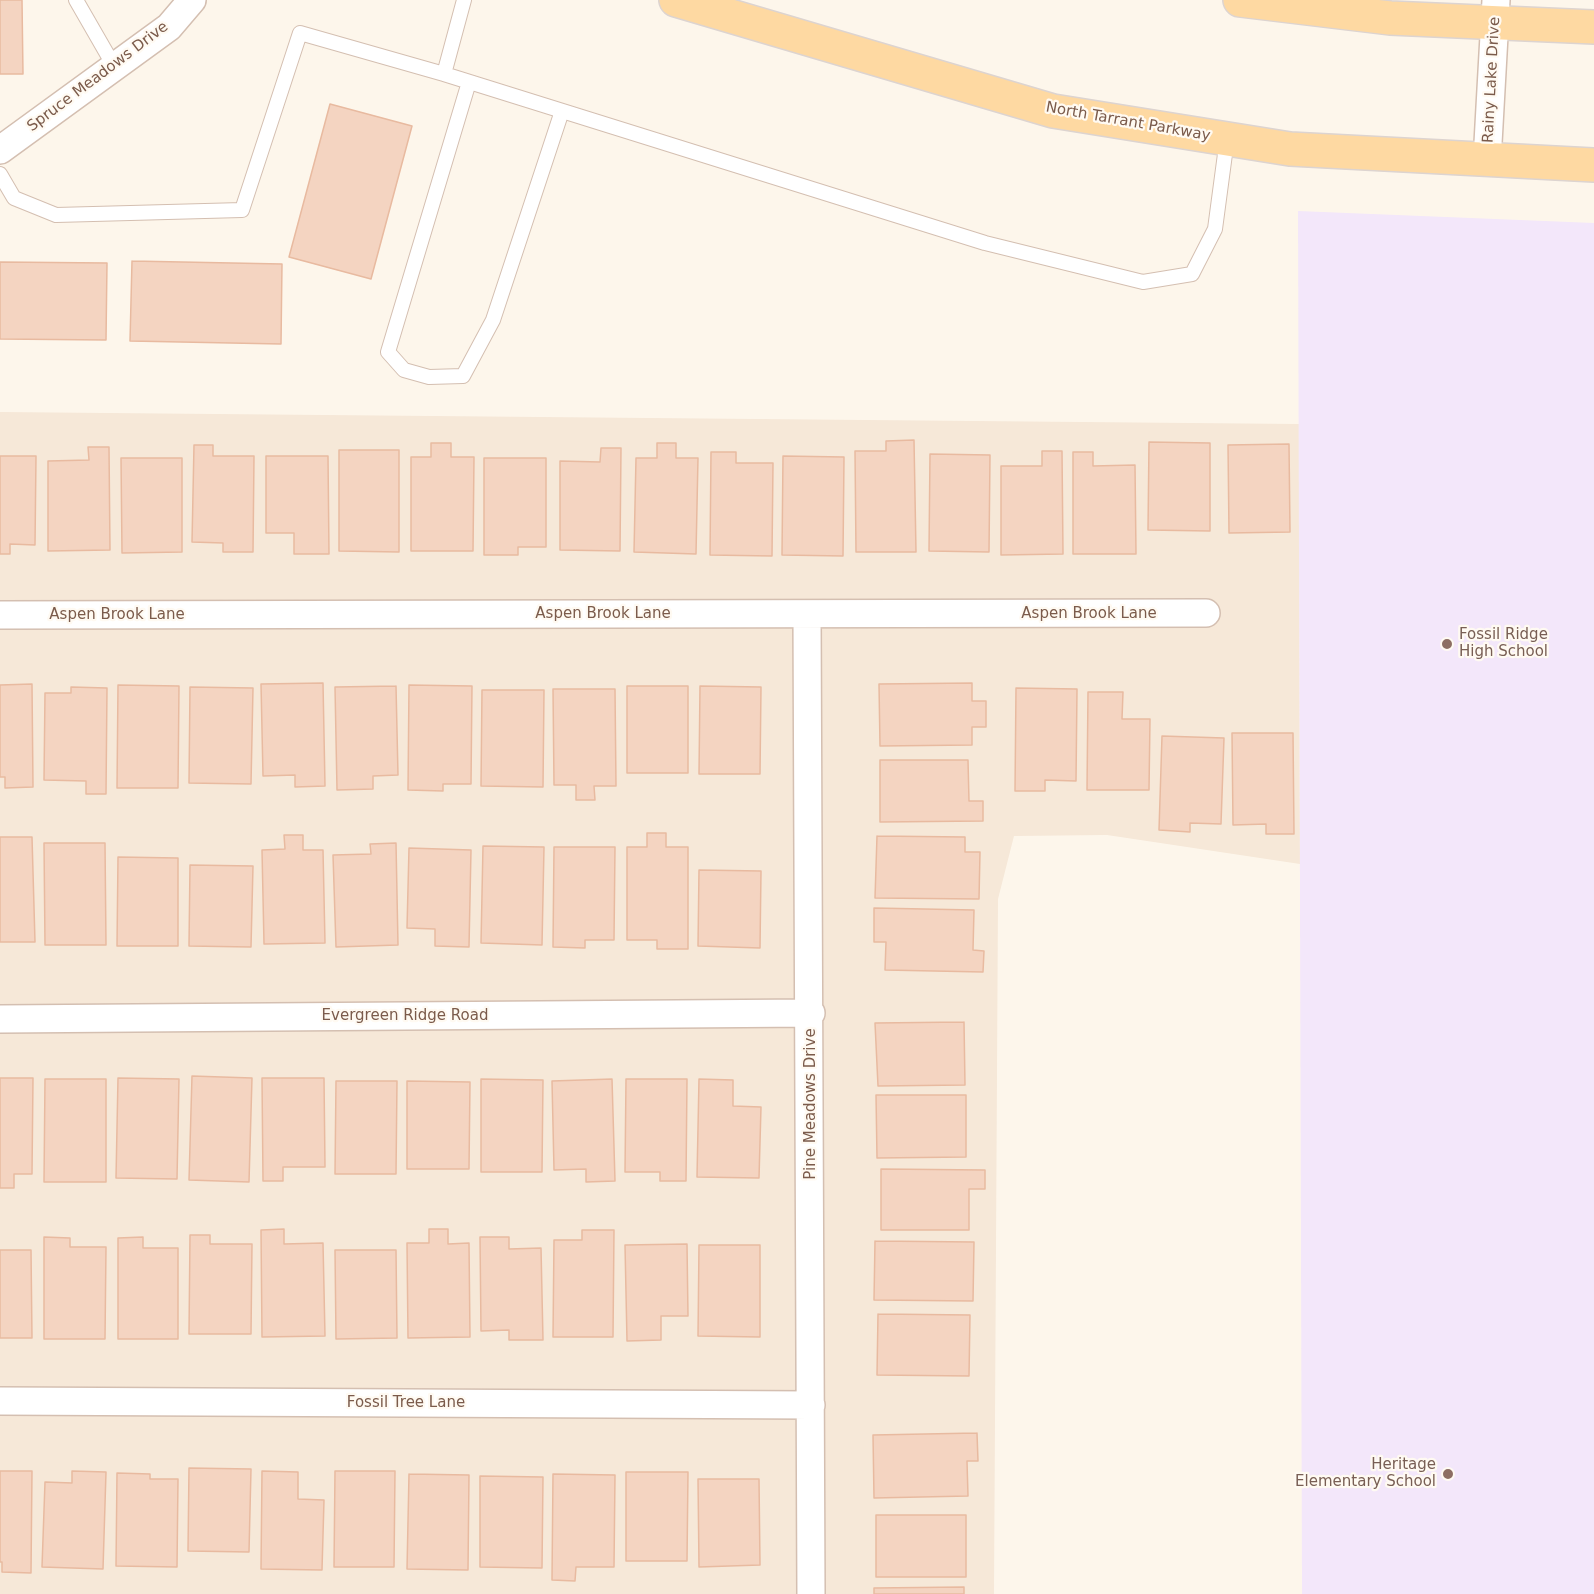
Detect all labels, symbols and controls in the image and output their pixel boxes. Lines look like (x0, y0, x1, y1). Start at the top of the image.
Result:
street label: Rainy Lake Drive (1480, 16, 1504, 144)
street label: Spruce Meadows Drive (24, 18, 172, 136)
street label: North Tarrant Parkway (1044, 99, 1212, 145)
street label: Aspen Brook Lane (535, 605, 671, 623)
street label: Aspen Brook Lane (1021, 605, 1157, 623)
street label: Aspen Brook Lane (49, 606, 185, 624)
place label: Fossil Ridge High School (1459, 626, 1548, 661)
marker: Fossil Ridge High School (1440, 637, 1454, 651)
street label: Evergreen Ridge Road (322, 1007, 488, 1025)
street label: Pine Meadows Drive (802, 1028, 820, 1180)
street label: Fossil Tree Lane (347, 1394, 465, 1412)
place label: Heritage Elementary School (1295, 1456, 1436, 1491)
marker: Heritage Elementary School (1441, 1467, 1455, 1481)

